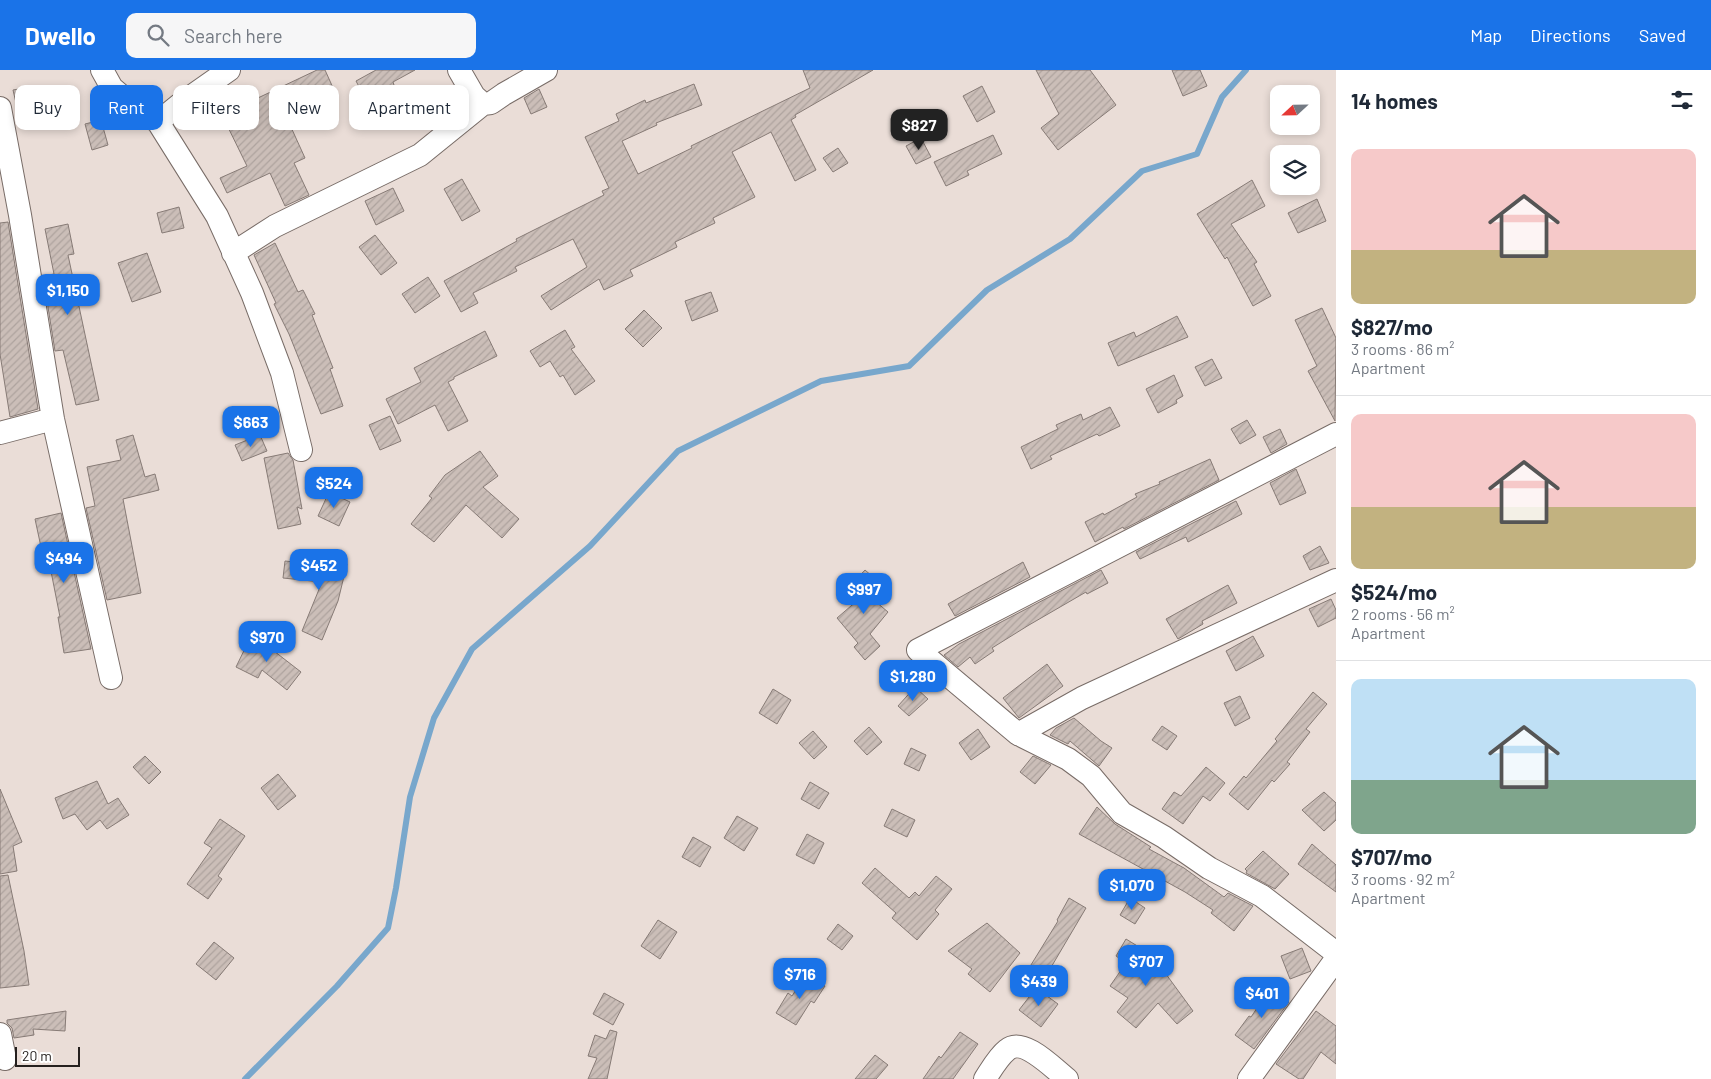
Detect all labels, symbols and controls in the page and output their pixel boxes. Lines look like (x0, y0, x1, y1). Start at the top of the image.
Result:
search box (126, 13, 476, 58)
text: Dwello (25, 21, 96, 50)
icon: search (144, 21, 172, 49)
text: Search here (184, 24, 283, 47)
text: Map (1470, 24, 1502, 46)
text: Directions (1530, 24, 1611, 46)
text: Saved (1639, 24, 1686, 46)
chip: Buy (15, 85, 80, 130)
chip: Rent (90, 85, 163, 130)
chip: Filters (173, 85, 259, 130)
chip: New (269, 85, 339, 130)
chip: Apartment (349, 85, 469, 130)
north arrow (1270, 85, 1320, 135)
map controls (1270, 85, 1320, 195)
icon: filters (1668, 86, 1696, 114)
text: 14 homes (1351, 88, 1438, 113)
pin: $827 (889, 108, 949, 151)
text: $827 (902, 115, 936, 134)
button: layers (1270, 145, 1320, 195)
icon: home (1479, 181, 1569, 271)
pin: $1,150 (27, 274, 109, 316)
text: $1,150 (47, 280, 89, 299)
text: $827/mo (1351, 314, 1433, 339)
text: 3 rooms · 86 m² (1351, 339, 1455, 358)
text: Apartment (1351, 358, 1426, 377)
pin: $663 (221, 406, 281, 448)
text: $663 (234, 412, 268, 431)
icon: home (1479, 447, 1569, 537)
pin: $524 (304, 466, 364, 509)
text: $524 (316, 473, 352, 492)
pin: $494 (34, 542, 94, 584)
text: $494 (45, 548, 83, 567)
pin: $452 (289, 548, 349, 591)
text: $452 (301, 555, 337, 574)
pin: $997 (834, 572, 894, 615)
text: $997 (847, 579, 881, 598)
text: $524/mo (1351, 579, 1437, 604)
text: 2 rooms · 56 m² (1351, 604, 1455, 623)
pin: $970 (237, 620, 297, 663)
text: Apartment (1351, 623, 1426, 642)
text: $970 (250, 627, 284, 646)
pin: $1,280 (872, 660, 954, 702)
text: $1,280 (890, 666, 936, 685)
icon: home (1479, 712, 1569, 802)
text: $707/mo (1351, 844, 1432, 869)
pin: $1,070 (1091, 868, 1173, 911)
text: 3 rooms · 92 m² (1351, 869, 1455, 888)
text: $1,070 (1110, 875, 1154, 894)
text: Apartment (1351, 888, 1426, 907)
pin: $707 (1116, 944, 1176, 987)
text: $707 (1129, 951, 1163, 970)
pin: $716 (770, 958, 830, 1000)
text: $716 (784, 964, 816, 983)
pin: $439 (1009, 964, 1069, 1007)
text: $439 (1021, 971, 1057, 990)
pin: $401 (1232, 976, 1292, 1019)
text: $401 (1245, 983, 1279, 1002)
scale bar (15, 1044, 80, 1067)
text: 20 m (22, 1047, 52, 1064)

